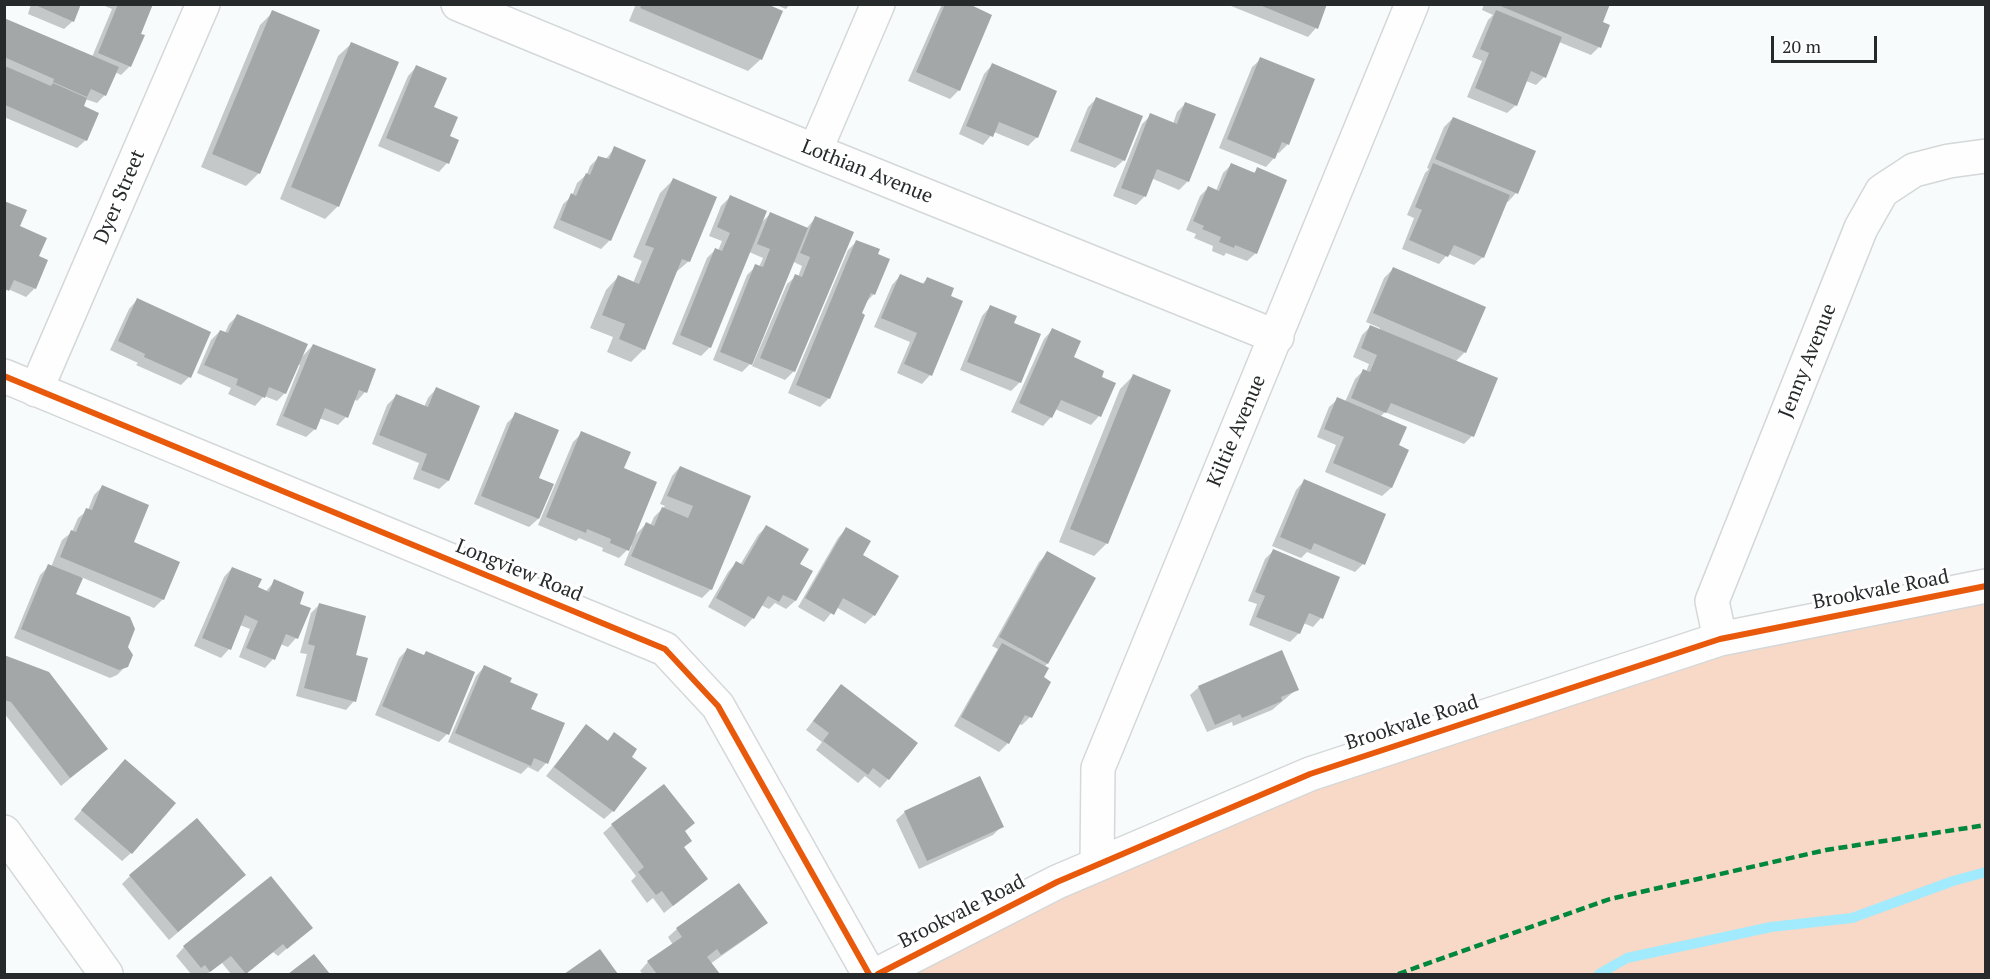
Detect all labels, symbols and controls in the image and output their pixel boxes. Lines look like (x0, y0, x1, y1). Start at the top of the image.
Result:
scale bar (1774, 24, 1880, 62)
text: 20 m (1782, 34, 1821, 58)
street label: Lothian Avenue (798, 135, 936, 209)
street label: Dyer Street (89, 146, 151, 248)
street label: Jenny Avenue (1774, 300, 1842, 422)
street label: Kiltie Avenue (1203, 372, 1271, 490)
street label: Longview Road (452, 535, 586, 607)
street label: Brookvale Road (1811, 565, 1951, 615)
street label: Brookvale Road (1343, 690, 1481, 756)
street label: Brookvale Road (895, 870, 1029, 954)

